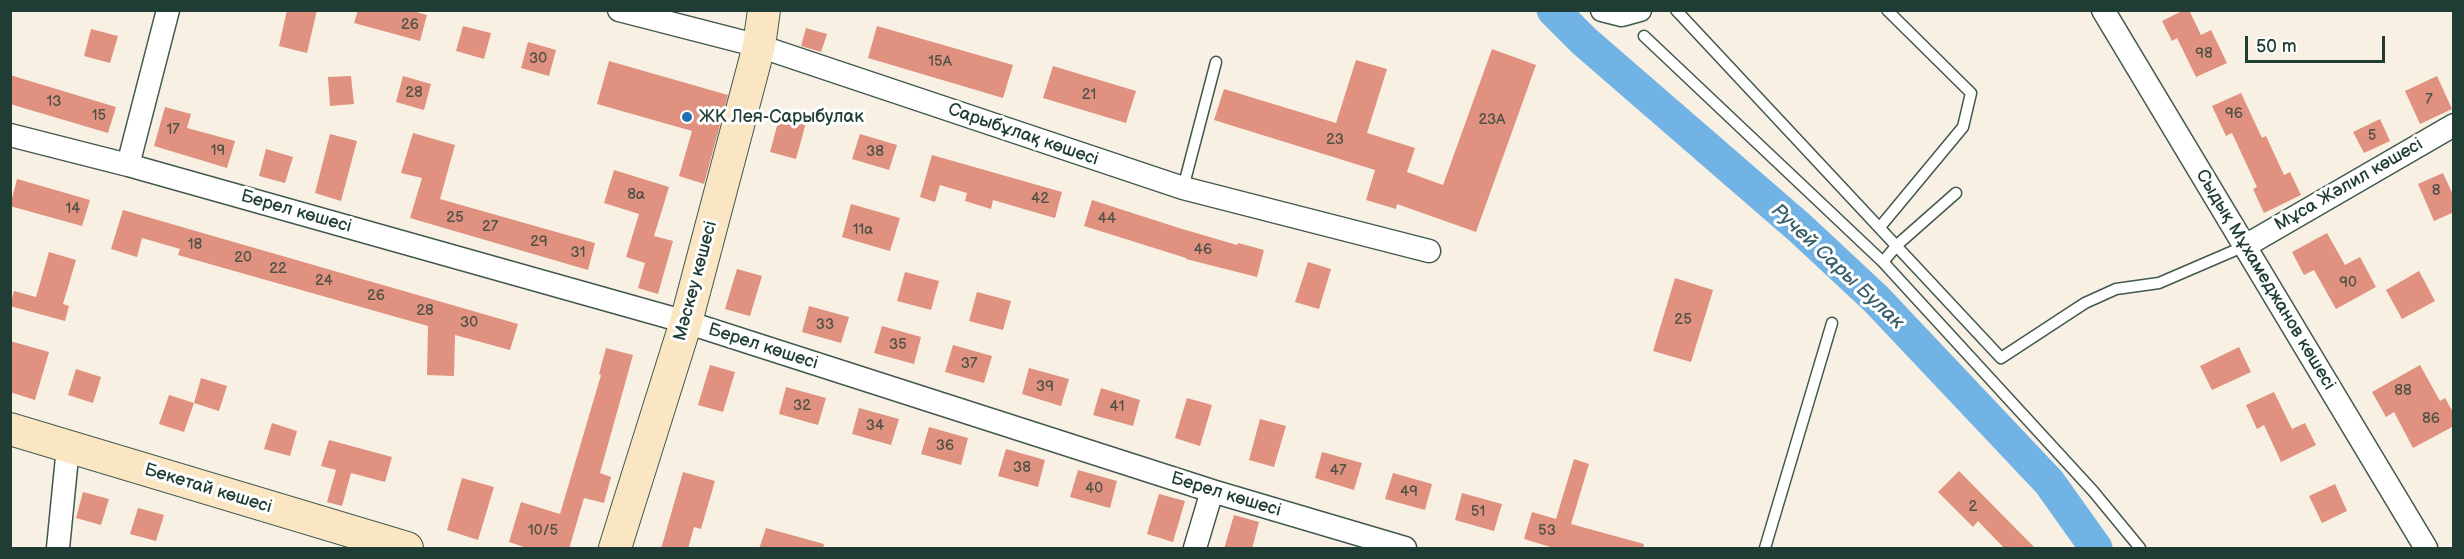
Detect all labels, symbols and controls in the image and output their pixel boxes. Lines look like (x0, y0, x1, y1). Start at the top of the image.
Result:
house number: 26 (401, 16, 419, 34)
scale bar (2248, 24, 2388, 62)
text: 50 m (2256, 36, 2297, 57)
house number: 98 (2195, 45, 2213, 63)
house number: 30 (529, 50, 547, 68)
house number: 15А (928, 53, 952, 71)
house number: 28 (405, 84, 423, 102)
house number: 21 (1082, 86, 1096, 104)
house number: 7 (2425, 91, 2433, 109)
house number: 13 (46, 93, 62, 111)
street label: Сарыбұлақ көшесі (945, 99, 1101, 171)
house number: 96 (2225, 105, 2243, 123)
place label: ЖК Лея-Сарыбулак (699, 106, 864, 128)
house number: 15 (92, 107, 106, 125)
marker: ЖК Лея-Сарыбулак (680, 110, 694, 124)
house number: 23А (1479, 111, 1505, 129)
house number: 17 (166, 121, 180, 139)
house number: 5 (2368, 127, 2376, 145)
house number: 23 (1326, 131, 1344, 149)
street label: Мұса Жәлил көшесі (2271, 134, 2427, 236)
house number: 19 (211, 142, 225, 160)
house number: 38 (866, 143, 884, 161)
street label: Сыдық Мұхамеджанов көшесі (2190, 166, 2340, 394)
house number: 8 (2432, 182, 2440, 200)
street label: Берел көшесі (238, 186, 354, 238)
house number: 8а (627, 186, 645, 204)
house number: 42 (1031, 190, 1049, 208)
water label: Ручей Сары Булак (1765, 199, 1909, 335)
house number: 14 (66, 200, 80, 218)
house number: 25 (446, 209, 464, 227)
house number: 44 (1098, 210, 1116, 228)
house number: 27 (482, 218, 498, 236)
street label: Мәскеу көшесі (670, 219, 722, 343)
house number: 11а (853, 221, 873, 239)
house number: 29 (530, 233, 548, 251)
house number: 18 (188, 236, 202, 254)
house number: 46 (1194, 241, 1212, 259)
house number: 31 (570, 244, 586, 262)
house number: 20 (234, 249, 252, 267)
house number: 22 (269, 260, 287, 278)
house number: 24 (315, 272, 333, 290)
house number: 90 (2339, 274, 2357, 292)
house number: 26 (367, 287, 385, 305)
house number: 28 (416, 302, 434, 320)
house number: 25 (1674, 311, 1692, 329)
house number: 30 (460, 314, 478, 332)
house number: 33 (816, 316, 834, 334)
street label: Берел көшесі (705, 319, 821, 375)
house number: 35 (889, 336, 907, 354)
house number: 37 (961, 355, 977, 373)
house number: 39 (1036, 378, 1054, 396)
house number: 88 (2394, 382, 2412, 400)
house number: 32 (793, 397, 811, 415)
house number: 41 (1110, 398, 1124, 416)
house number: 86 (2422, 410, 2440, 428)
house number: 34 (866, 417, 884, 435)
house number: 36 (936, 437, 954, 455)
street label: Бекетай көшесі (142, 459, 274, 519)
house number: 38 (1013, 459, 1031, 477)
house number: 47 (1330, 462, 1346, 480)
street label: Берел көшесі (1168, 468, 1284, 522)
house number: 40 (1085, 480, 1103, 498)
house number: 49 (1400, 483, 1418, 501)
house number: 2 (1969, 498, 1977, 516)
house number: 51 (1471, 503, 1485, 521)
house number: 10/5 (528, 522, 558, 540)
house number: 53 (1538, 522, 1556, 540)

